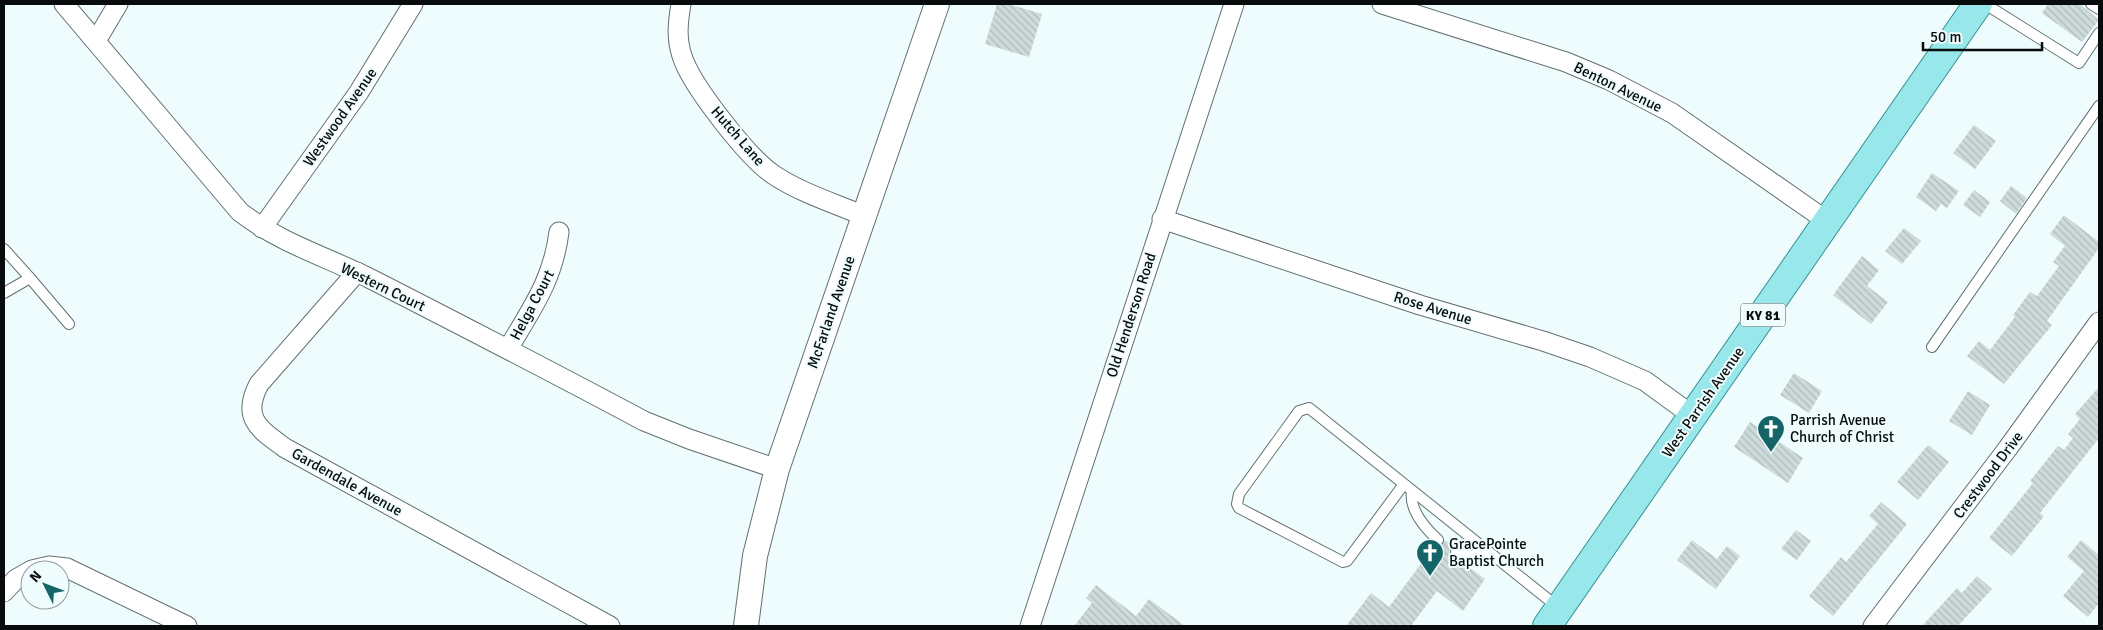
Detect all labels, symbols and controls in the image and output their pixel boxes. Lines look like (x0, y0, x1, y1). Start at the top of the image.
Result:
scale bar (1923, 20, 2042, 52)
text: 50 m (1930, 28, 1961, 46)
street label: Benton Avenue (1571, 58, 1665, 116)
street label: Westwood Avenue (299, 64, 381, 170)
street label: Hutch Lane (707, 103, 769, 169)
street label: Old Henderson Road (1102, 250, 1160, 380)
street label: McFarland Avenue (803, 253, 859, 371)
street label: Western Court (338, 259, 428, 315)
street label: Helga Court (506, 267, 558, 343)
street label: Rose Avenue (1392, 288, 1474, 328)
road number: KY 81 (1740, 304, 1786, 326)
street label: West Parrish Avenue (1658, 343, 1748, 461)
place label: Parrish Avenue Church of Christ (1790, 411, 1894, 446)
church icon: Parrish Avenue Church of Christ (1756, 414, 1786, 453)
street label: Crestwood Drive (1949, 428, 2027, 522)
street label: Gardendale Avenue (288, 444, 406, 520)
place label: GracePointe Baptist Church (1449, 535, 1544, 570)
church icon: GracePointe Baptist Church (1415, 538, 1445, 577)
north arrow (20, 560, 70, 610)
text: N (26, 567, 45, 586)

